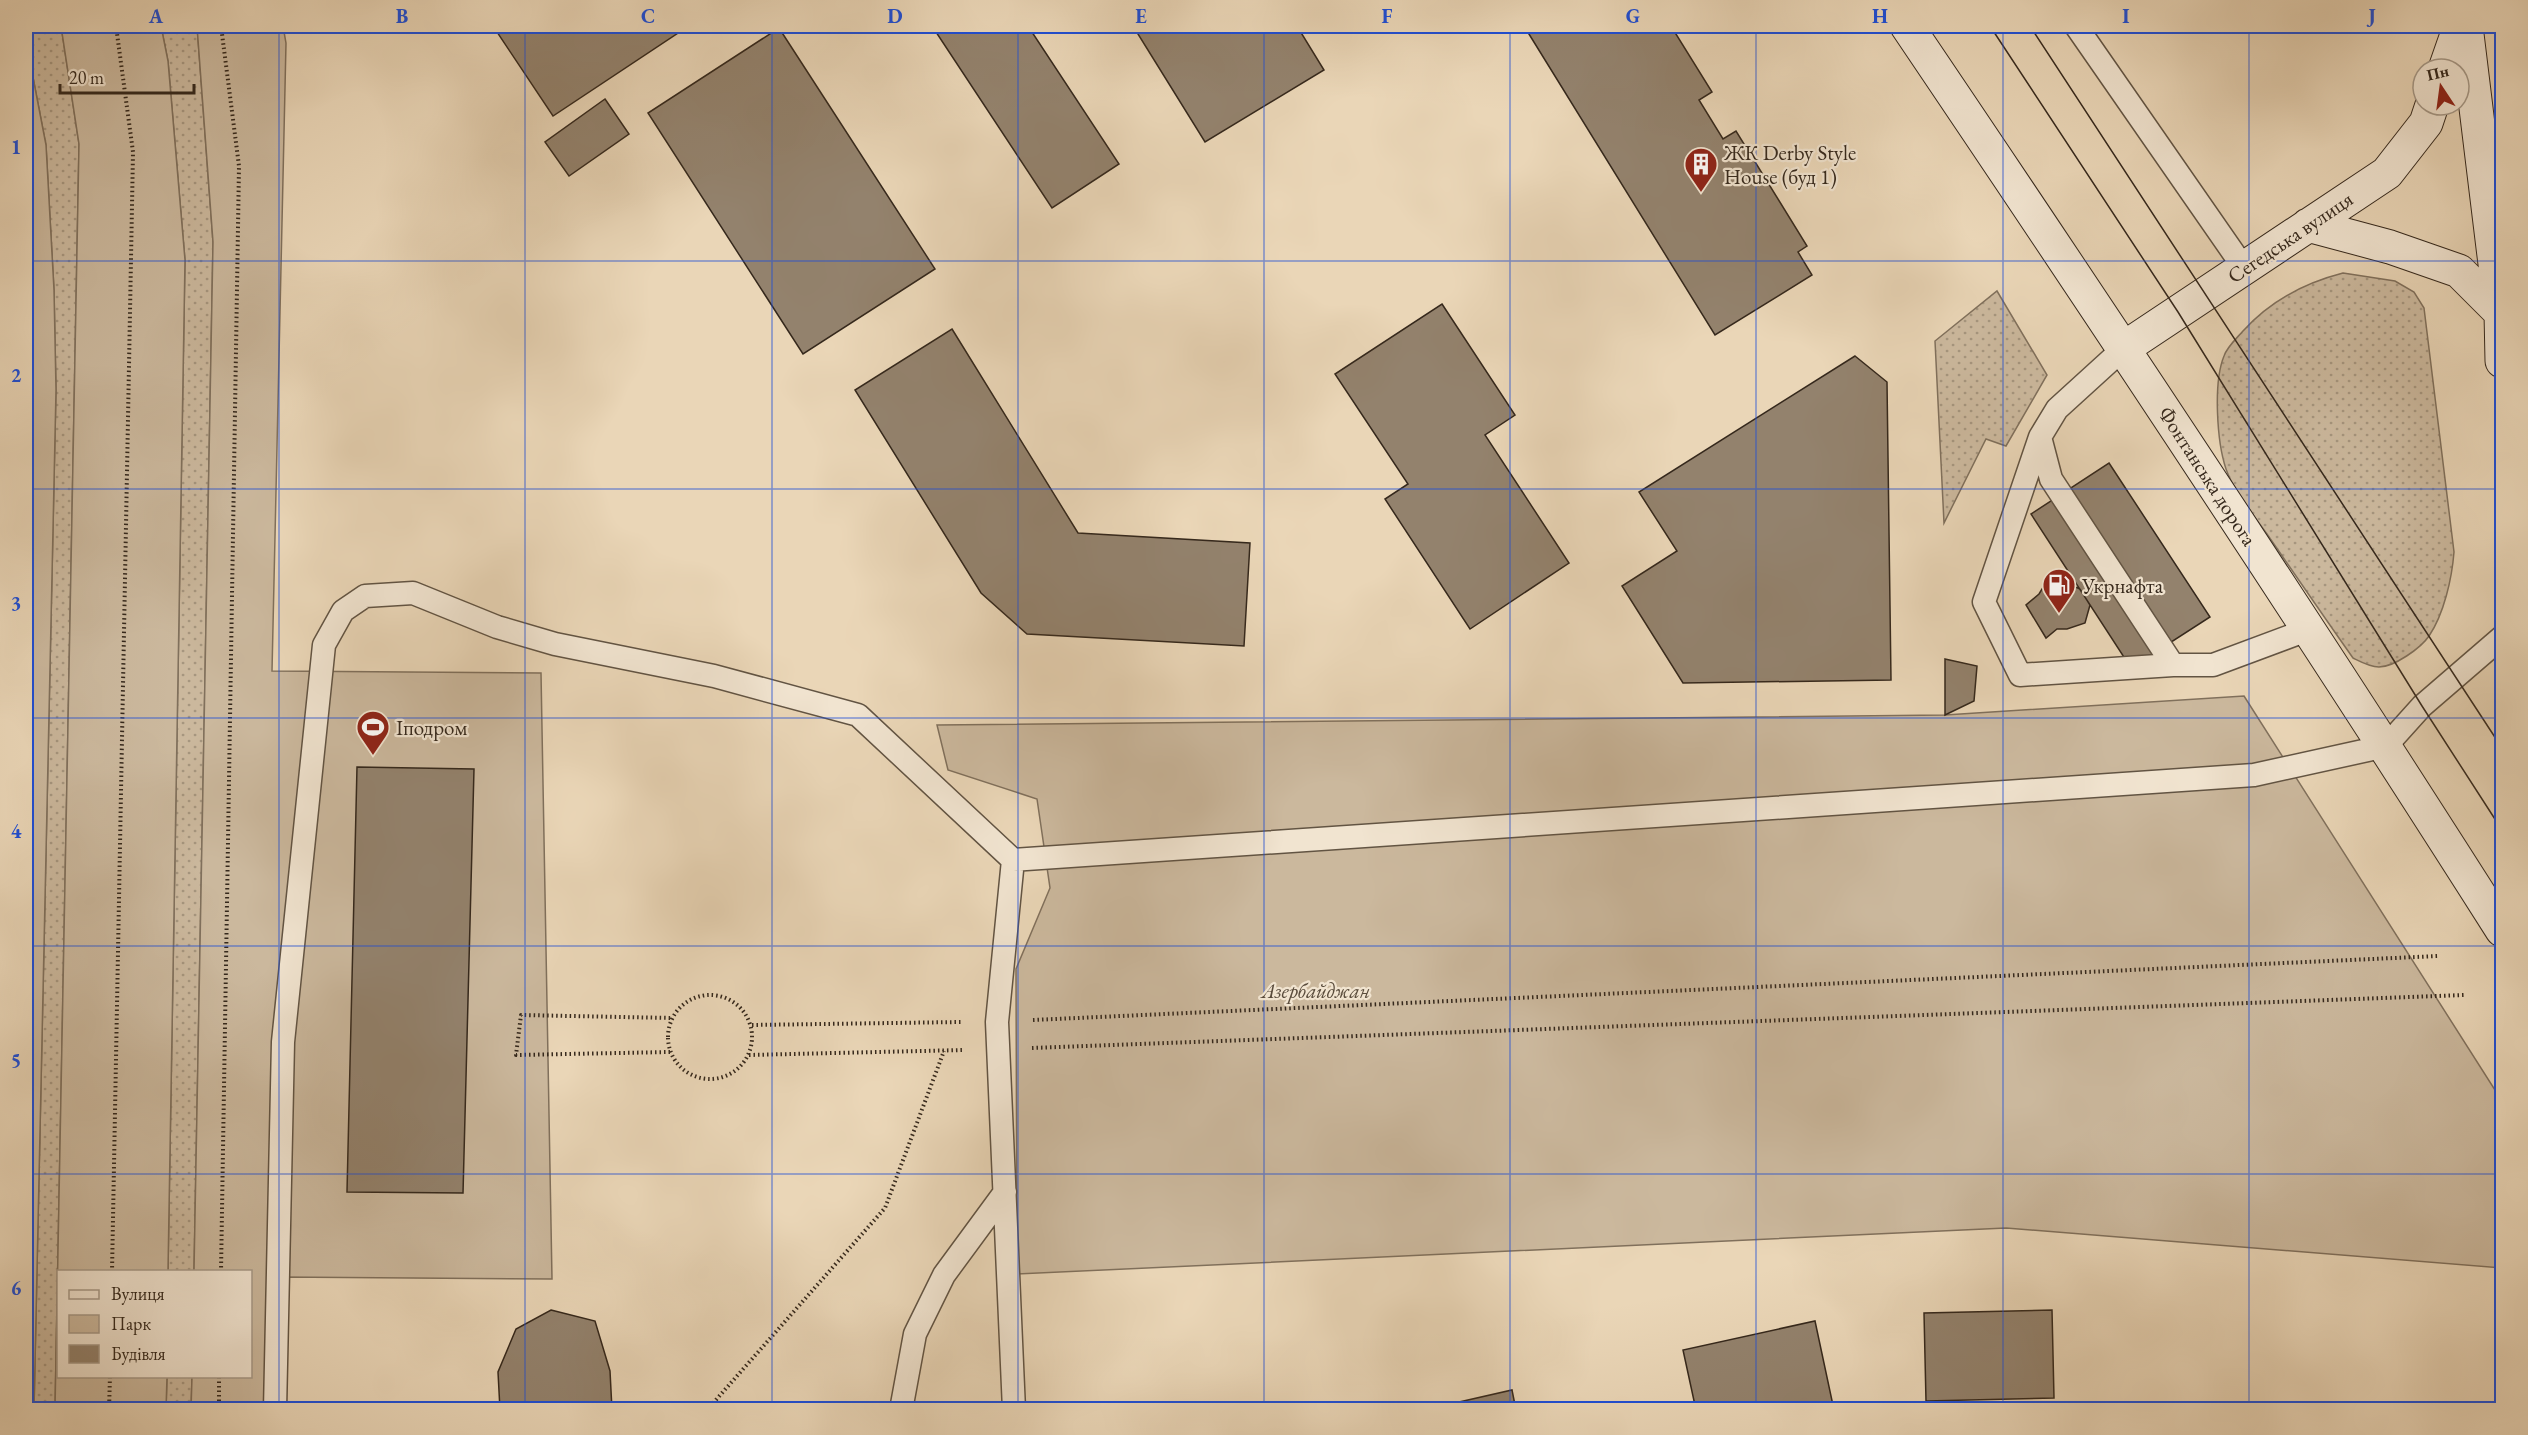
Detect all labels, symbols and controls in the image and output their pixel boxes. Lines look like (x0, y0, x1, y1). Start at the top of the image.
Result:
text: A (148, 3, 164, 29)
text: B (396, 3, 408, 29)
text: C (641, 3, 655, 29)
text: D (887, 3, 903, 29)
text: E (1135, 3, 1147, 29)
text: F (1382, 3, 1393, 29)
text: G (1626, 3, 1640, 29)
text: H (1872, 3, 1888, 29)
text: I (2122, 3, 2130, 29)
text: J (2366, 3, 2376, 29)
scale bar (60, 57, 194, 95)
north arrow (2411, 57, 2471, 117)
text: Пн (2425, 60, 2451, 86)
text: 20 m (69, 66, 104, 89)
text: 1 (11, 134, 21, 160)
place label: ЖК Derby Style House (буд 1) (1723, 139, 1856, 190)
building icon: ЖК Derby Style House (буд 1) (1683, 146, 1719, 193)
street label: Сегедська вулиця (2222, 185, 2358, 289)
text: 2 (11, 362, 22, 388)
street label: Фонтанська дорога (2153, 401, 2264, 551)
fuel station icon: Укрнафта (2041, 567, 2077, 614)
place label: Укрнафта (2081, 572, 2164, 599)
text: 3 (11, 590, 21, 616)
sports icon: Іподром (355, 709, 391, 756)
place label: Іподром (396, 714, 467, 741)
text: 4 (11, 818, 22, 844)
park label: Азербайджан (1260, 977, 1370, 1004)
text: 5 (11, 1047, 21, 1073)
legend (57, 1270, 252, 1378)
text: 6 (11, 1275, 22, 1301)
text: Вулиця (111, 1282, 164, 1305)
text: Парк (111, 1312, 151, 1335)
text: Будівля (111, 1342, 166, 1365)

